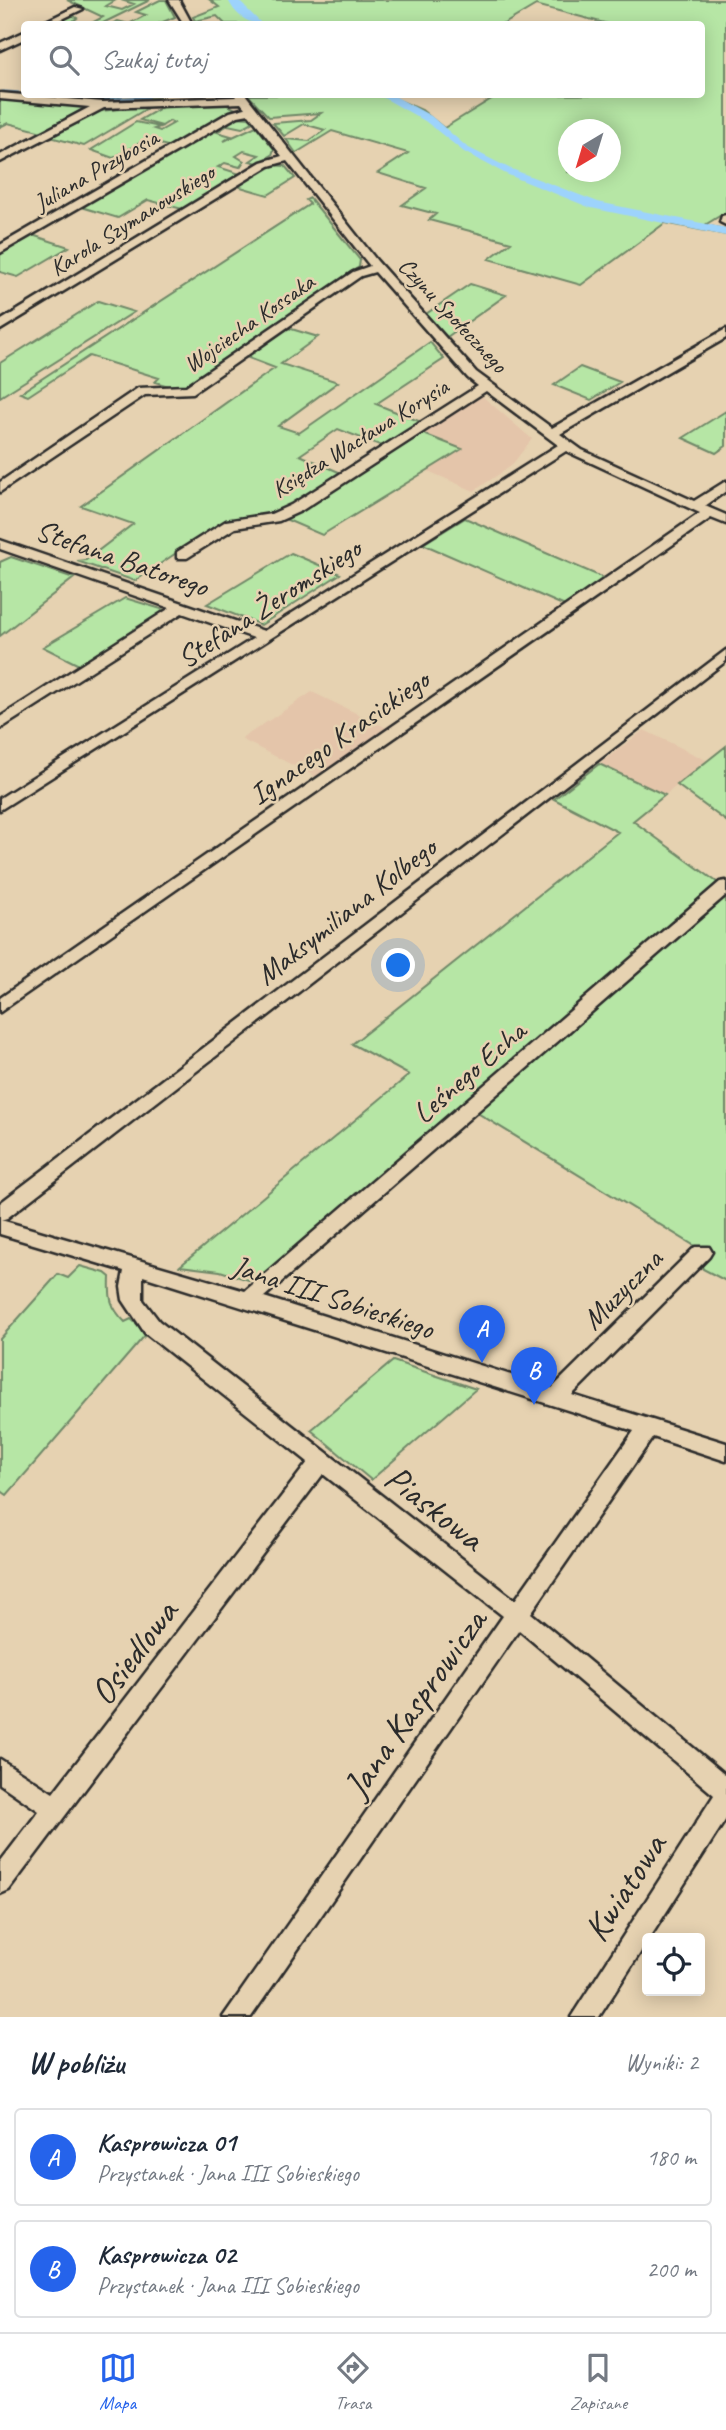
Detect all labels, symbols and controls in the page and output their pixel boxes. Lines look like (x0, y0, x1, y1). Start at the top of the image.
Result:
search box (21, 21, 705, 98)
icon: search (45, 41, 83, 79)
text: Szukaj tutaj (101, 43, 207, 76)
north arrow (558, 119, 621, 182)
street label: Juliana Przybosia (28, 121, 165, 218)
street label: Karola Szymanowskiego (44, 156, 222, 283)
street label: Czynu Społecznego (392, 251, 515, 380)
street label: Wojciecha Kossaka (178, 266, 321, 379)
street label: Księdza Wacława Korysia (266, 371, 455, 504)
street label: Stefana Batorego (31, 511, 214, 606)
street label: Stefana Żeromskiego (170, 528, 371, 677)
street label: Ignacego Krasickiego (242, 659, 439, 813)
street label: Maksymiliana Kolbego (248, 827, 446, 993)
your location (381, 948, 415, 982)
street label: Leśnego Echa (405, 1011, 535, 1132)
street label: Muzyczna (574, 1239, 672, 1337)
street label: Jana III Sobieskiego (226, 1246, 440, 1348)
pin: A (459, 1305, 505, 1363)
pin: B (511, 1347, 557, 1405)
street label: Piaskowa (375, 1454, 496, 1563)
street label: Osiedlowa (79, 1588, 190, 1714)
street label: Jana Kasprowicza (331, 1598, 498, 1808)
street label: Kwiatowa (572, 1822, 678, 1950)
map controls (642, 1933, 705, 1996)
button: locate (642, 1933, 705, 1996)
text: W pobliżu (28, 2044, 124, 2082)
text: Wyniki: 2 (625, 2048, 698, 2077)
text: Kasprowicza 01 (97, 2126, 236, 2159)
text: A (47, 2143, 59, 2172)
text: 180 m (647, 2143, 696, 2172)
text: Przystanek · Jana III Sobieskiego (97, 2159, 359, 2188)
text: Kasprowicza 02 (97, 2238, 236, 2271)
text: B (47, 2255, 59, 2284)
text: 200 m (647, 2255, 696, 2284)
text: Przystanek · Jana III Sobieskiego (97, 2271, 359, 2300)
tab: Mapa (99, 2349, 137, 2415)
tab: Trasa (334, 2349, 372, 2415)
tab: Zapisane (570, 2349, 627, 2415)

